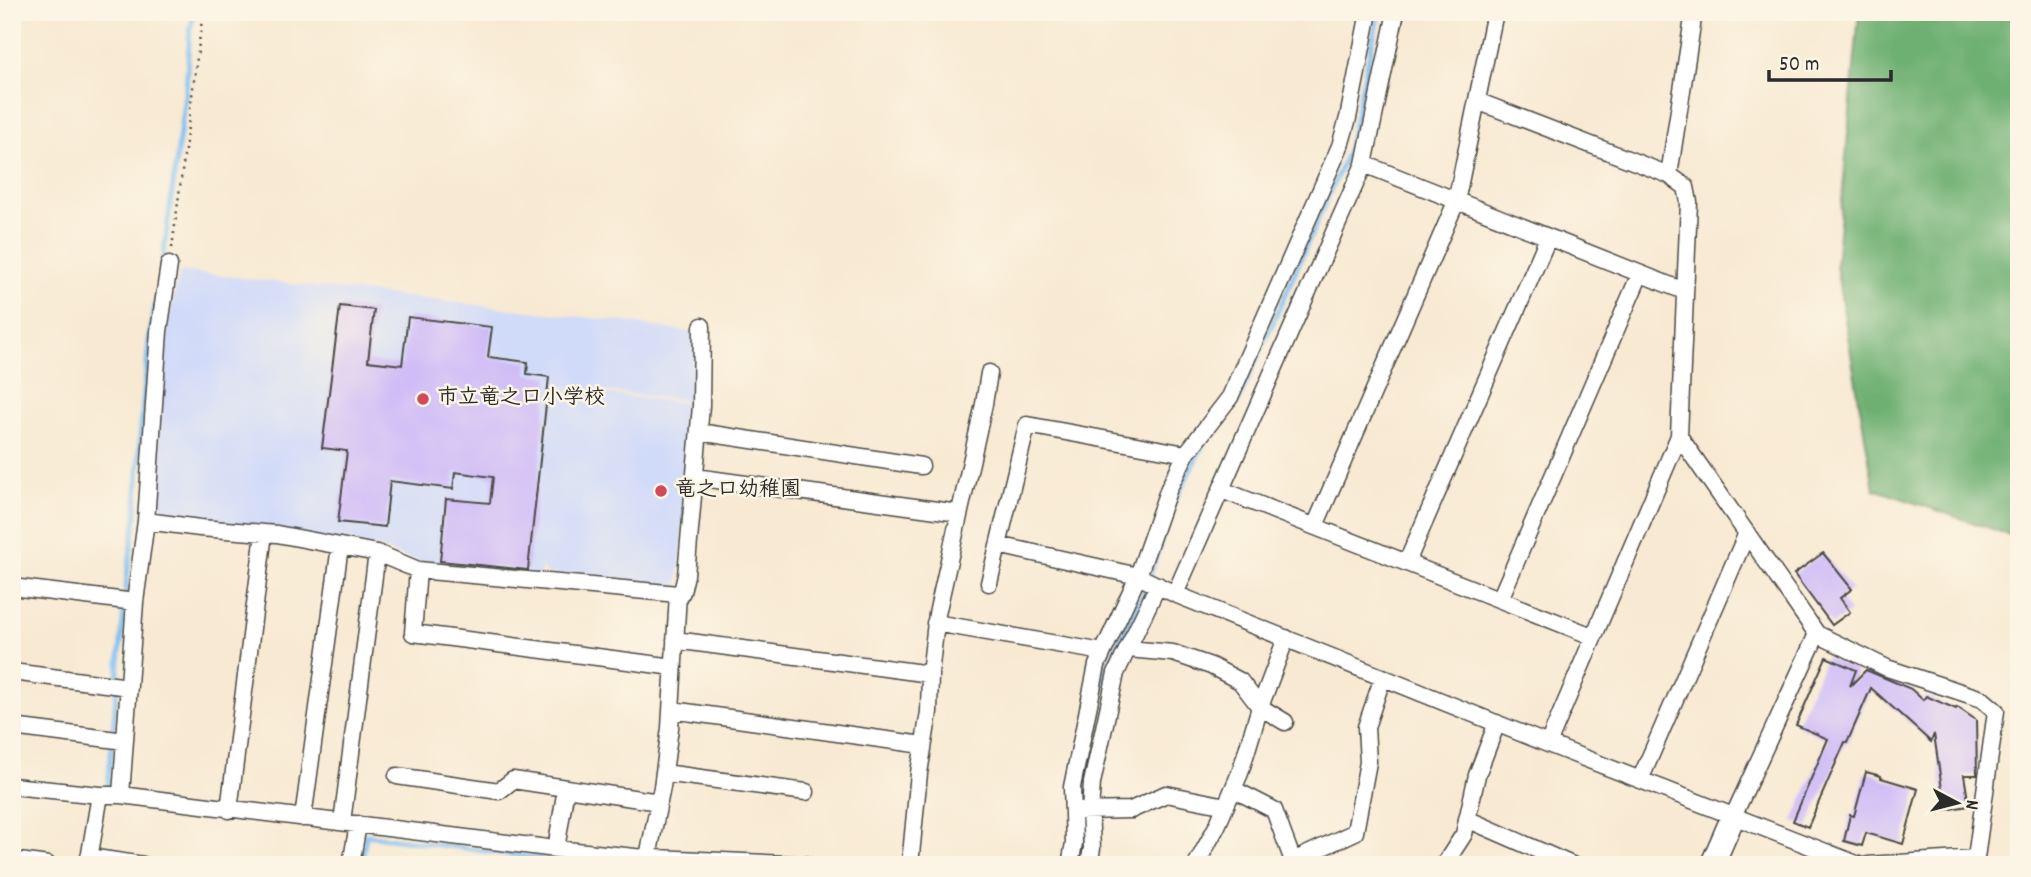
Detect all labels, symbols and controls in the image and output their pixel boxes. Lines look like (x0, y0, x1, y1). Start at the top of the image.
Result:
scale bar (1769, 38, 1891, 82)
text: 50 m (1779, 51, 1819, 81)
place label: 市立竜之口小学校 (437, 384, 605, 414)
marker: 市立竜之口小学校 (415, 391, 431, 407)
place label: 竜之口幼稚園 (675, 476, 801, 506)
marker: 竜之口幼稚園 (653, 483, 669, 499)
north arrow (1923, 768, 1993, 838)
text: N (1956, 798, 1984, 811)

